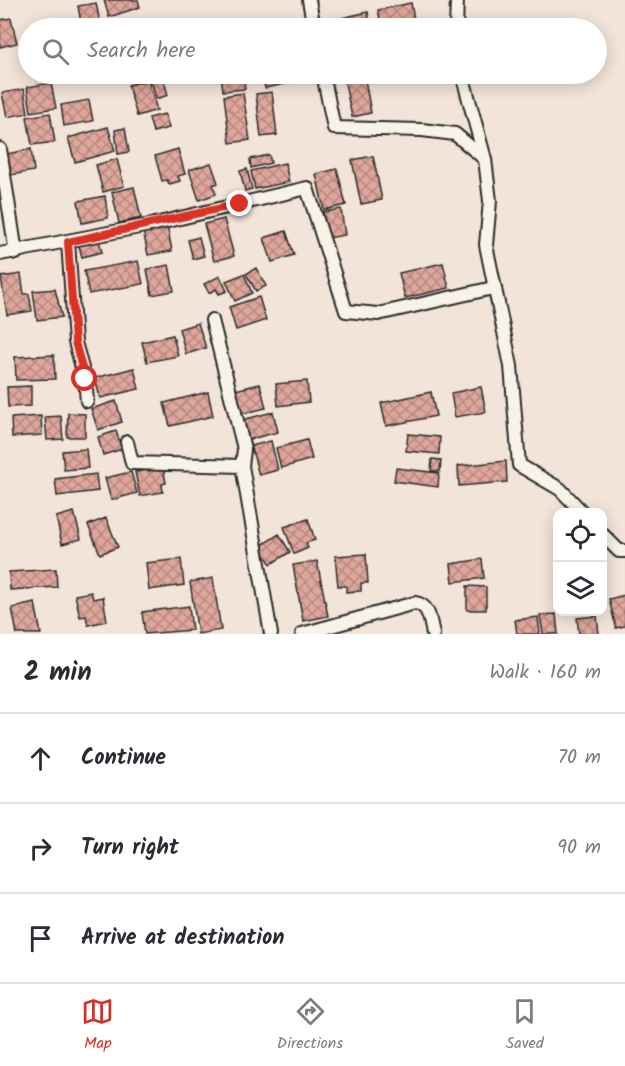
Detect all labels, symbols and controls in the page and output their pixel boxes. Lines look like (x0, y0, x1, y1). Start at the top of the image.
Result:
search box (18, 18, 607, 84)
text: Search here (87, 34, 195, 69)
icon: search (39, 35, 72, 68)
route end (226, 190, 252, 216)
route start (71, 365, 97, 391)
map controls (553, 508, 607, 616)
button: locate (553, 508, 607, 562)
button: layers (553, 562, 607, 616)
text: 2 min (24, 652, 92, 694)
text: Walk · 160 m (490, 657, 601, 689)
text: Continue (81, 741, 166, 776)
icon: ahead (24, 742, 57, 775)
text: 70 m (558, 742, 601, 774)
text: Turn right (81, 831, 179, 866)
icon: right (24, 832, 57, 865)
text: 90 m (557, 832, 601, 864)
text: Arrive at destination (81, 921, 284, 956)
icon: arrive (24, 922, 57, 955)
tab: Map (81, 995, 114, 1056)
tab: Directions (277, 995, 343, 1056)
tab: Saved (506, 995, 544, 1056)

